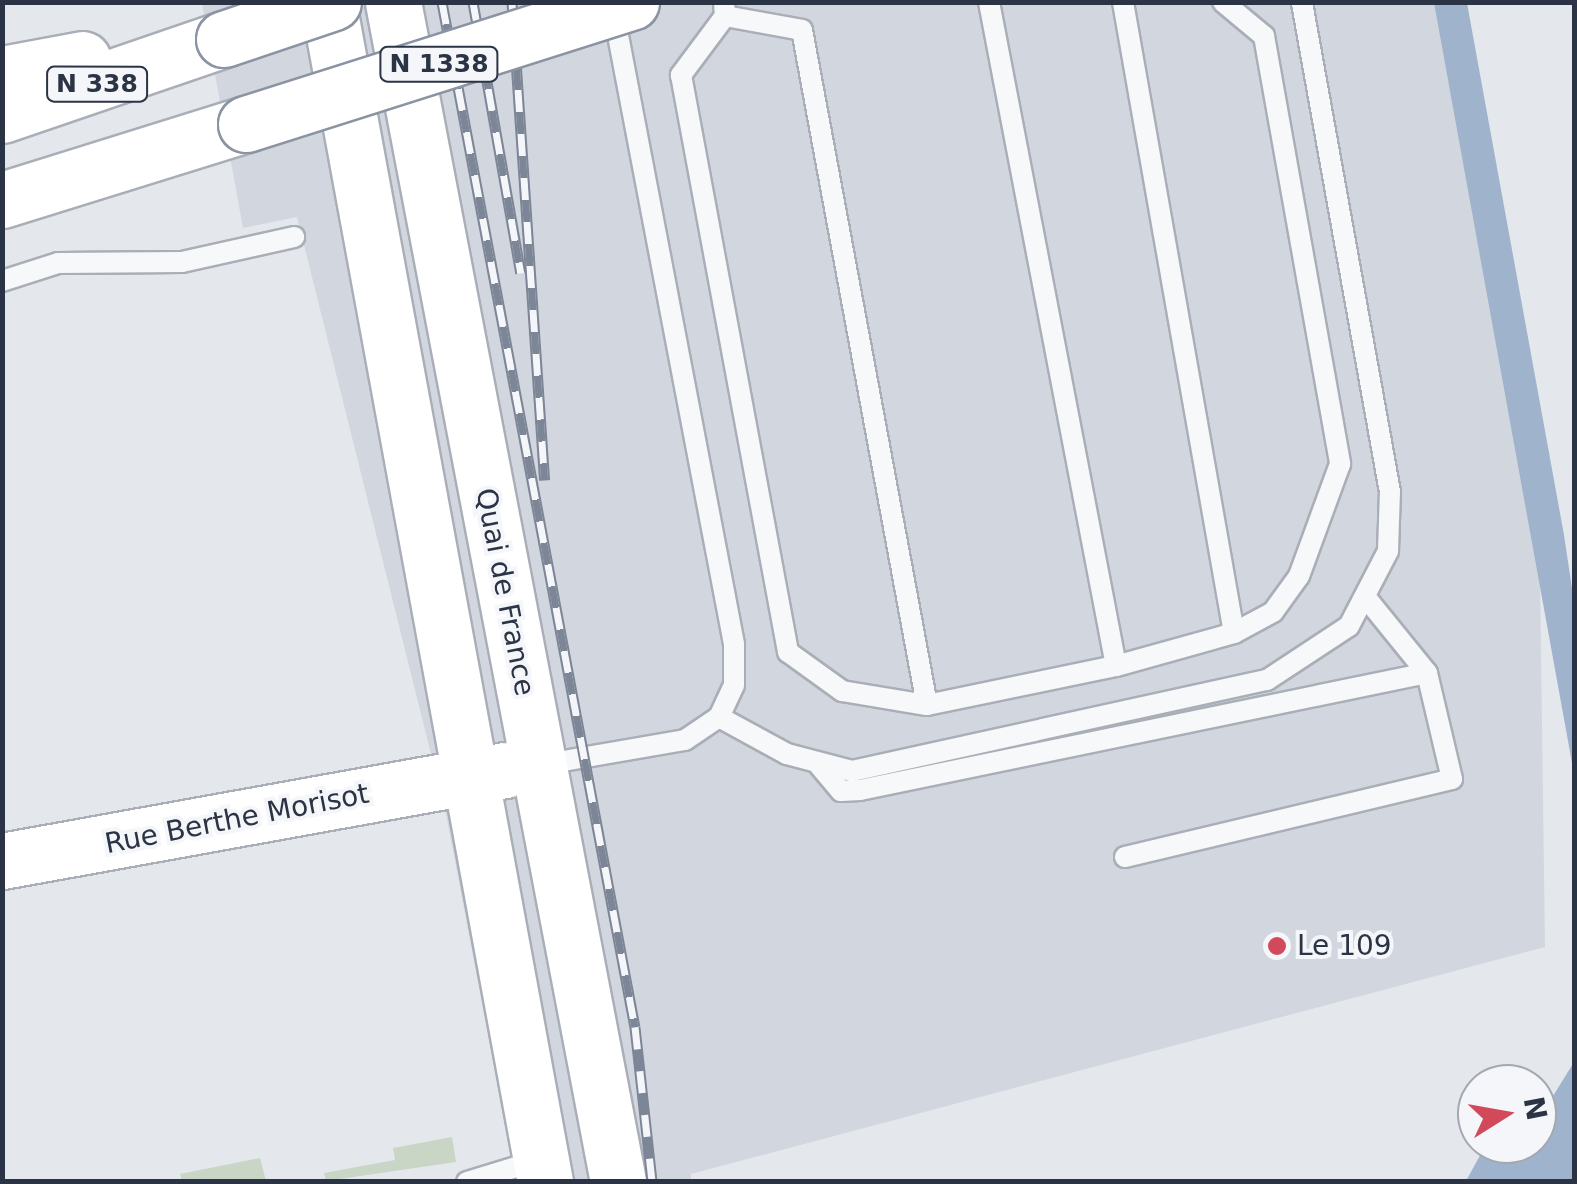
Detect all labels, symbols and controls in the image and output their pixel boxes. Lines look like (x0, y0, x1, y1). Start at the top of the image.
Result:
road number: N 1338 (379, 44, 499, 84)
road number: N 338 (44, 64, 150, 104)
street label: Quai de France (468, 485, 542, 699)
street label: Rue Berthe Morisot (102, 777, 372, 861)
place label: Le 109 (1297, 929, 1392, 963)
marker: Le 109 (1266, 935, 1288, 957)
north arrow (1457, 1064, 1557, 1164)
text: N (1517, 1094, 1553, 1123)

